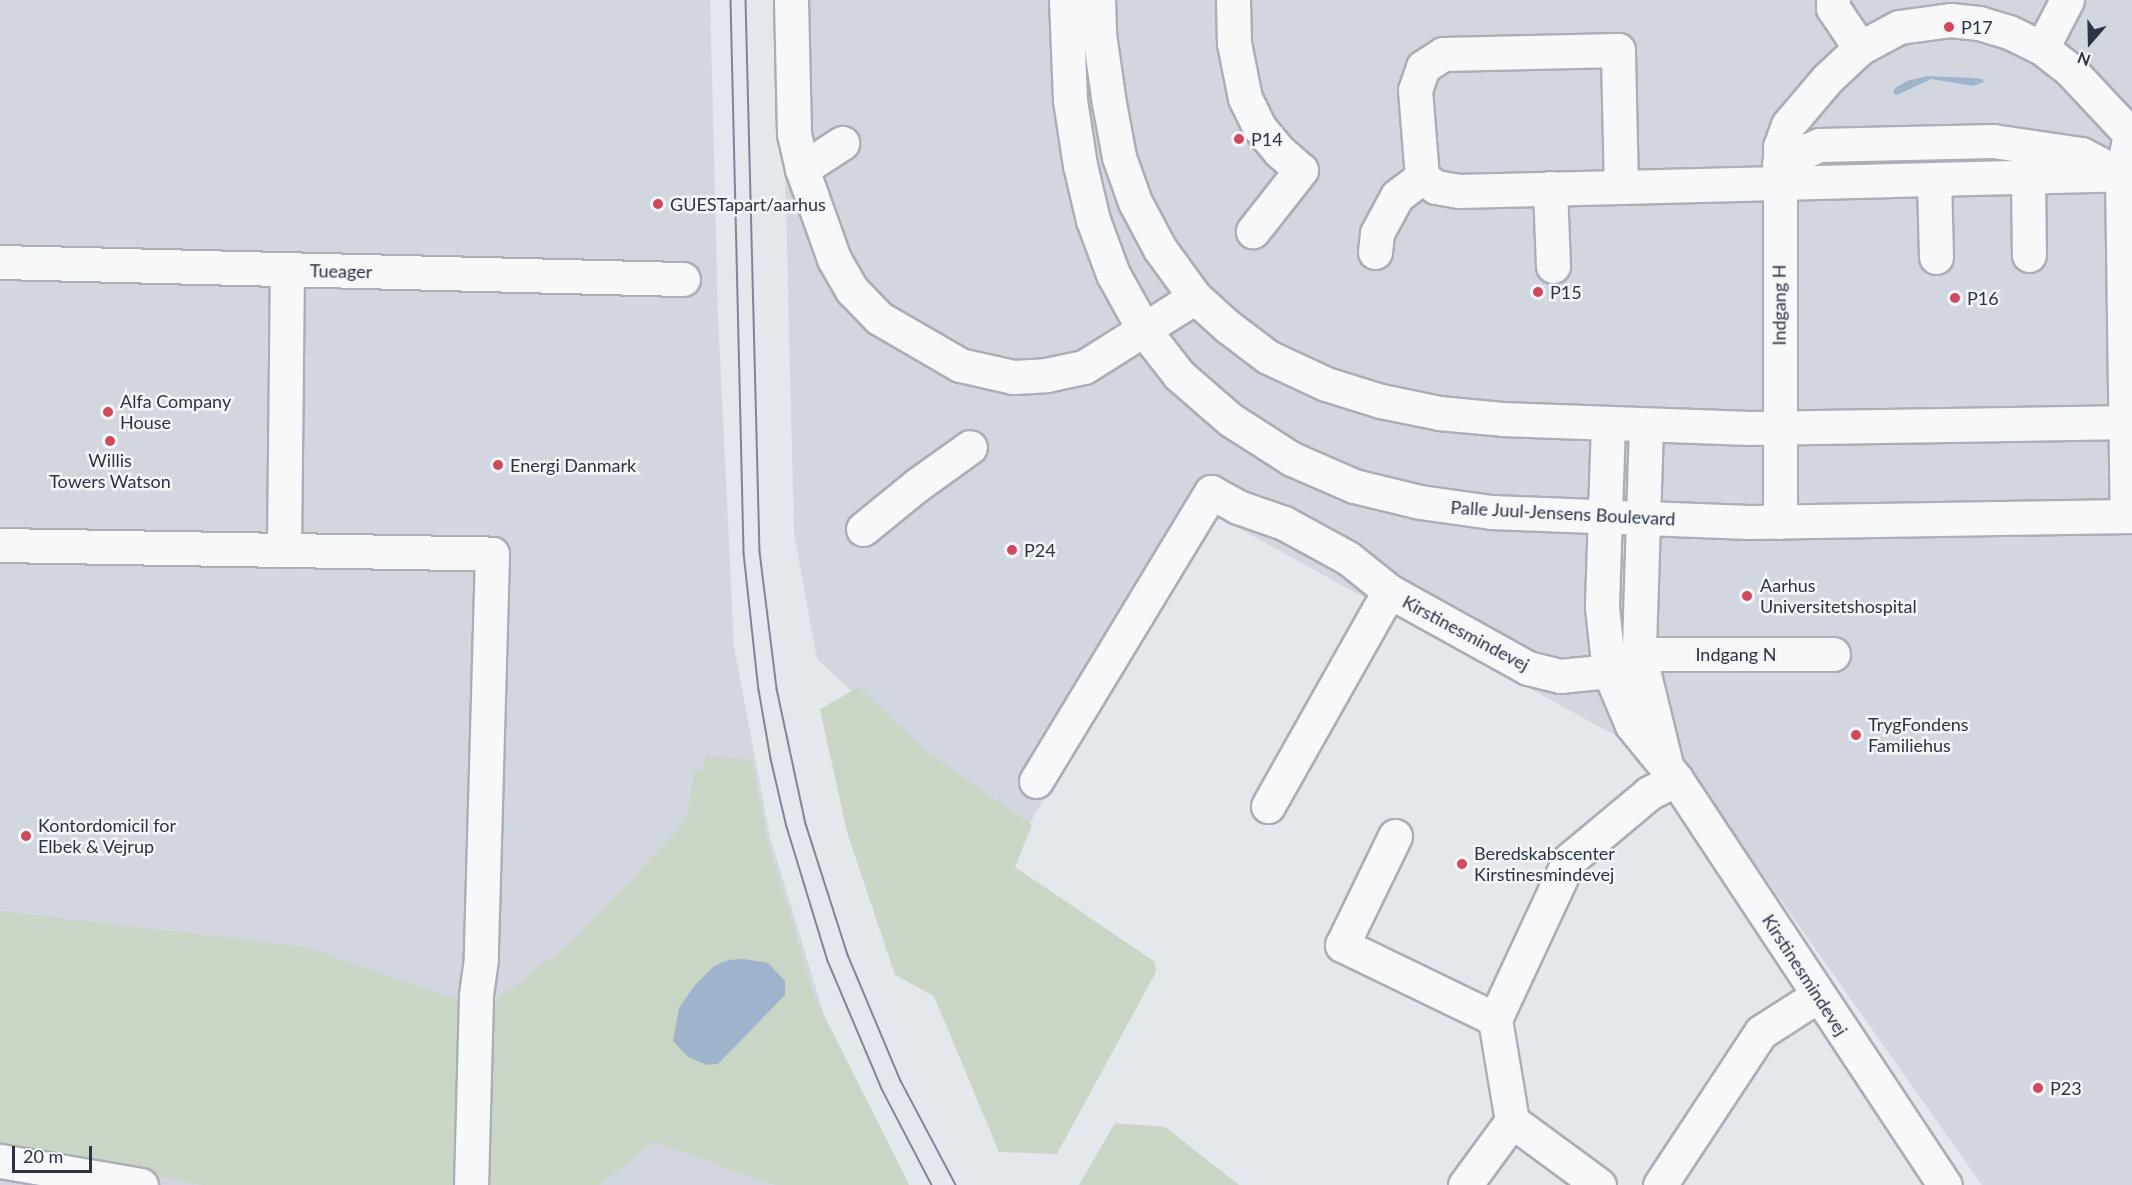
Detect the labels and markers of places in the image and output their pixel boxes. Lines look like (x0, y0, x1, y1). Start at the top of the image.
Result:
place label: P17 (1961, 16, 1993, 38)
marker: P17 (1942, 20, 1956, 34)
place label: P14 (1251, 128, 1283, 150)
marker: P14 (1232, 132, 1246, 146)
place label: GUESTapart/aarhus (670, 193, 826, 215)
marker: GUESTapart/aarhus (651, 197, 665, 211)
place label: P15 (1550, 281, 1582, 303)
marker: P15 (1531, 285, 1545, 299)
place label: P16 (1967, 287, 1999, 309)
marker: P16 (1948, 291, 1962, 305)
place label: Alfa Company House (120, 391, 231, 434)
marker: Alfa Company House (101, 405, 115, 419)
marker: Willis Towers Watson (103, 434, 117, 448)
place label: Willis Towers Watson (49, 450, 171, 492)
place label: Energi Danmark (510, 454, 636, 476)
marker: Energi Danmark (491, 458, 505, 472)
place label: P24 (1024, 539, 1056, 561)
marker: P24 (1005, 543, 1019, 557)
place label: Aarhus Universitetshospital (1760, 575, 1917, 618)
marker: Aarhus Universitetshospital (1738, 587, 1756, 605)
place label: TrygFondens Familiehus (1868, 714, 1969, 756)
marker: TrygFondens Familiehus (1849, 728, 1863, 742)
place label: Kontordomicil for Elbek & Vejrup (38, 815, 176, 858)
marker: Kontordomicil for Elbek & Vejrup (19, 829, 33, 843)
place label: Beredskabscenter Kirstinesmindevej (1474, 843, 1615, 886)
marker: Beredskabscenter Kirstinesmindevej (1455, 857, 1469, 871)
place label: P23 (2050, 1077, 2082, 1099)
marker: P23 (2031, 1081, 2045, 1095)

